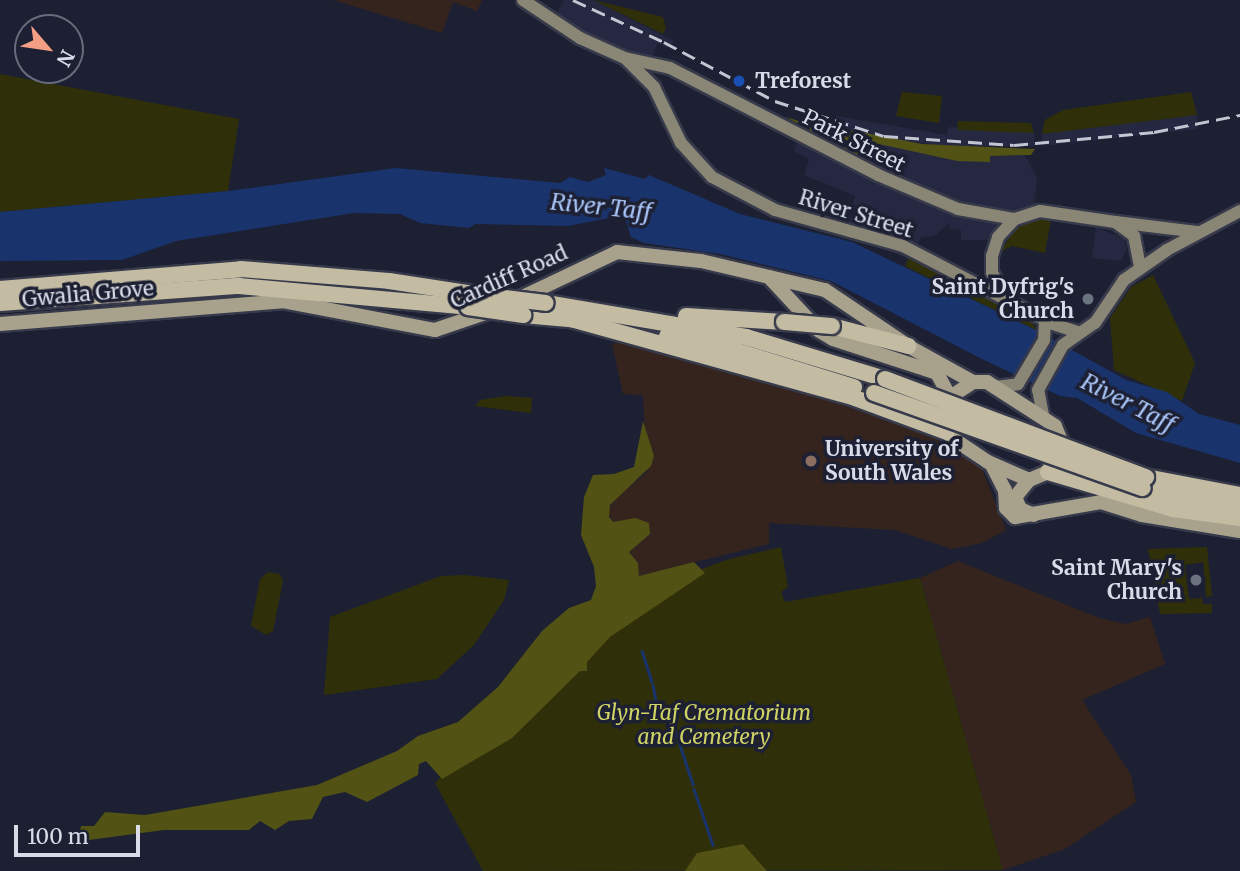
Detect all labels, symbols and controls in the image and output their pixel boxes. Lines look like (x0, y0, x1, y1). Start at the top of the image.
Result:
north arrow (14, 14, 84, 84)
text: N (51, 46, 80, 71)
place label: Treforest (755, 68, 851, 94)
marker: Treforest (729, 71, 749, 91)
street label: Park Street (799, 104, 909, 178)
street label: River Street (796, 185, 916, 243)
water label: River Taff (549, 188, 653, 226)
street label: Cardiff Road (447, 240, 571, 314)
place label: Saint Dyfrig's Church (932, 274, 1074, 324)
street label: Gwalia Grove (21, 276, 155, 312)
marker: Saint Dyfrig's Church (1080, 291, 1096, 307)
water label: River Taff (1077, 368, 1179, 438)
place label: University of South Wales (825, 436, 959, 486)
marker: University of South Wales (803, 453, 819, 469)
place label: Saint Mary's Church (1051, 555, 1182, 605)
marker: Saint Mary's Church (1188, 572, 1204, 588)
park label: Glyn-Taf Crematorium and Cemetery (597, 700, 811, 750)
scale bar (18, 812, 144, 856)
text: 100 m (27, 823, 89, 850)

